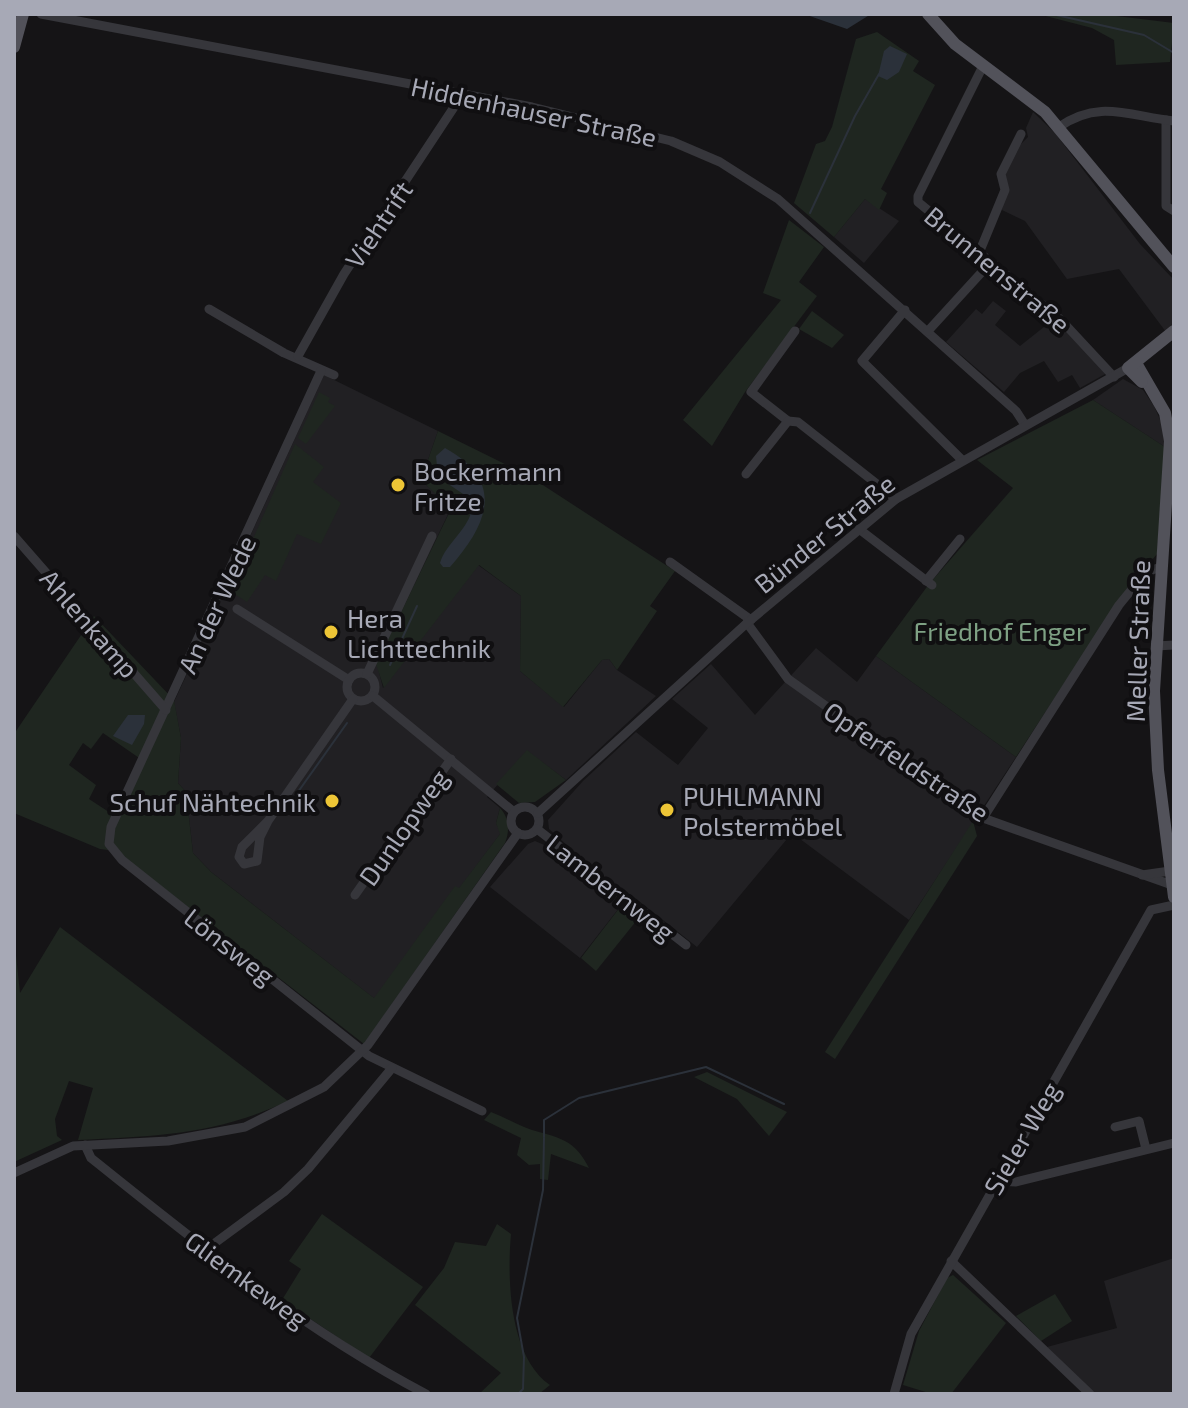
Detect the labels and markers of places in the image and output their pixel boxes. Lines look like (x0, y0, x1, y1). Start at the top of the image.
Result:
place label: Bockermann Fritze (414, 455, 562, 516)
marker: Bockermann Fritze (389, 476, 407, 494)
place label: Hera Lichttechnik (347, 602, 491, 663)
marker: Hera Lichttechnik (322, 623, 340, 641)
place label: PUHLMANN Polstermöbel (683, 780, 843, 841)
place label: Schuf Nähtechnik (109, 786, 316, 817)
marker: Schuf Nähtechnik (323, 792, 341, 810)
marker: PUHLMANN Polstermöbel (658, 801, 676, 819)

